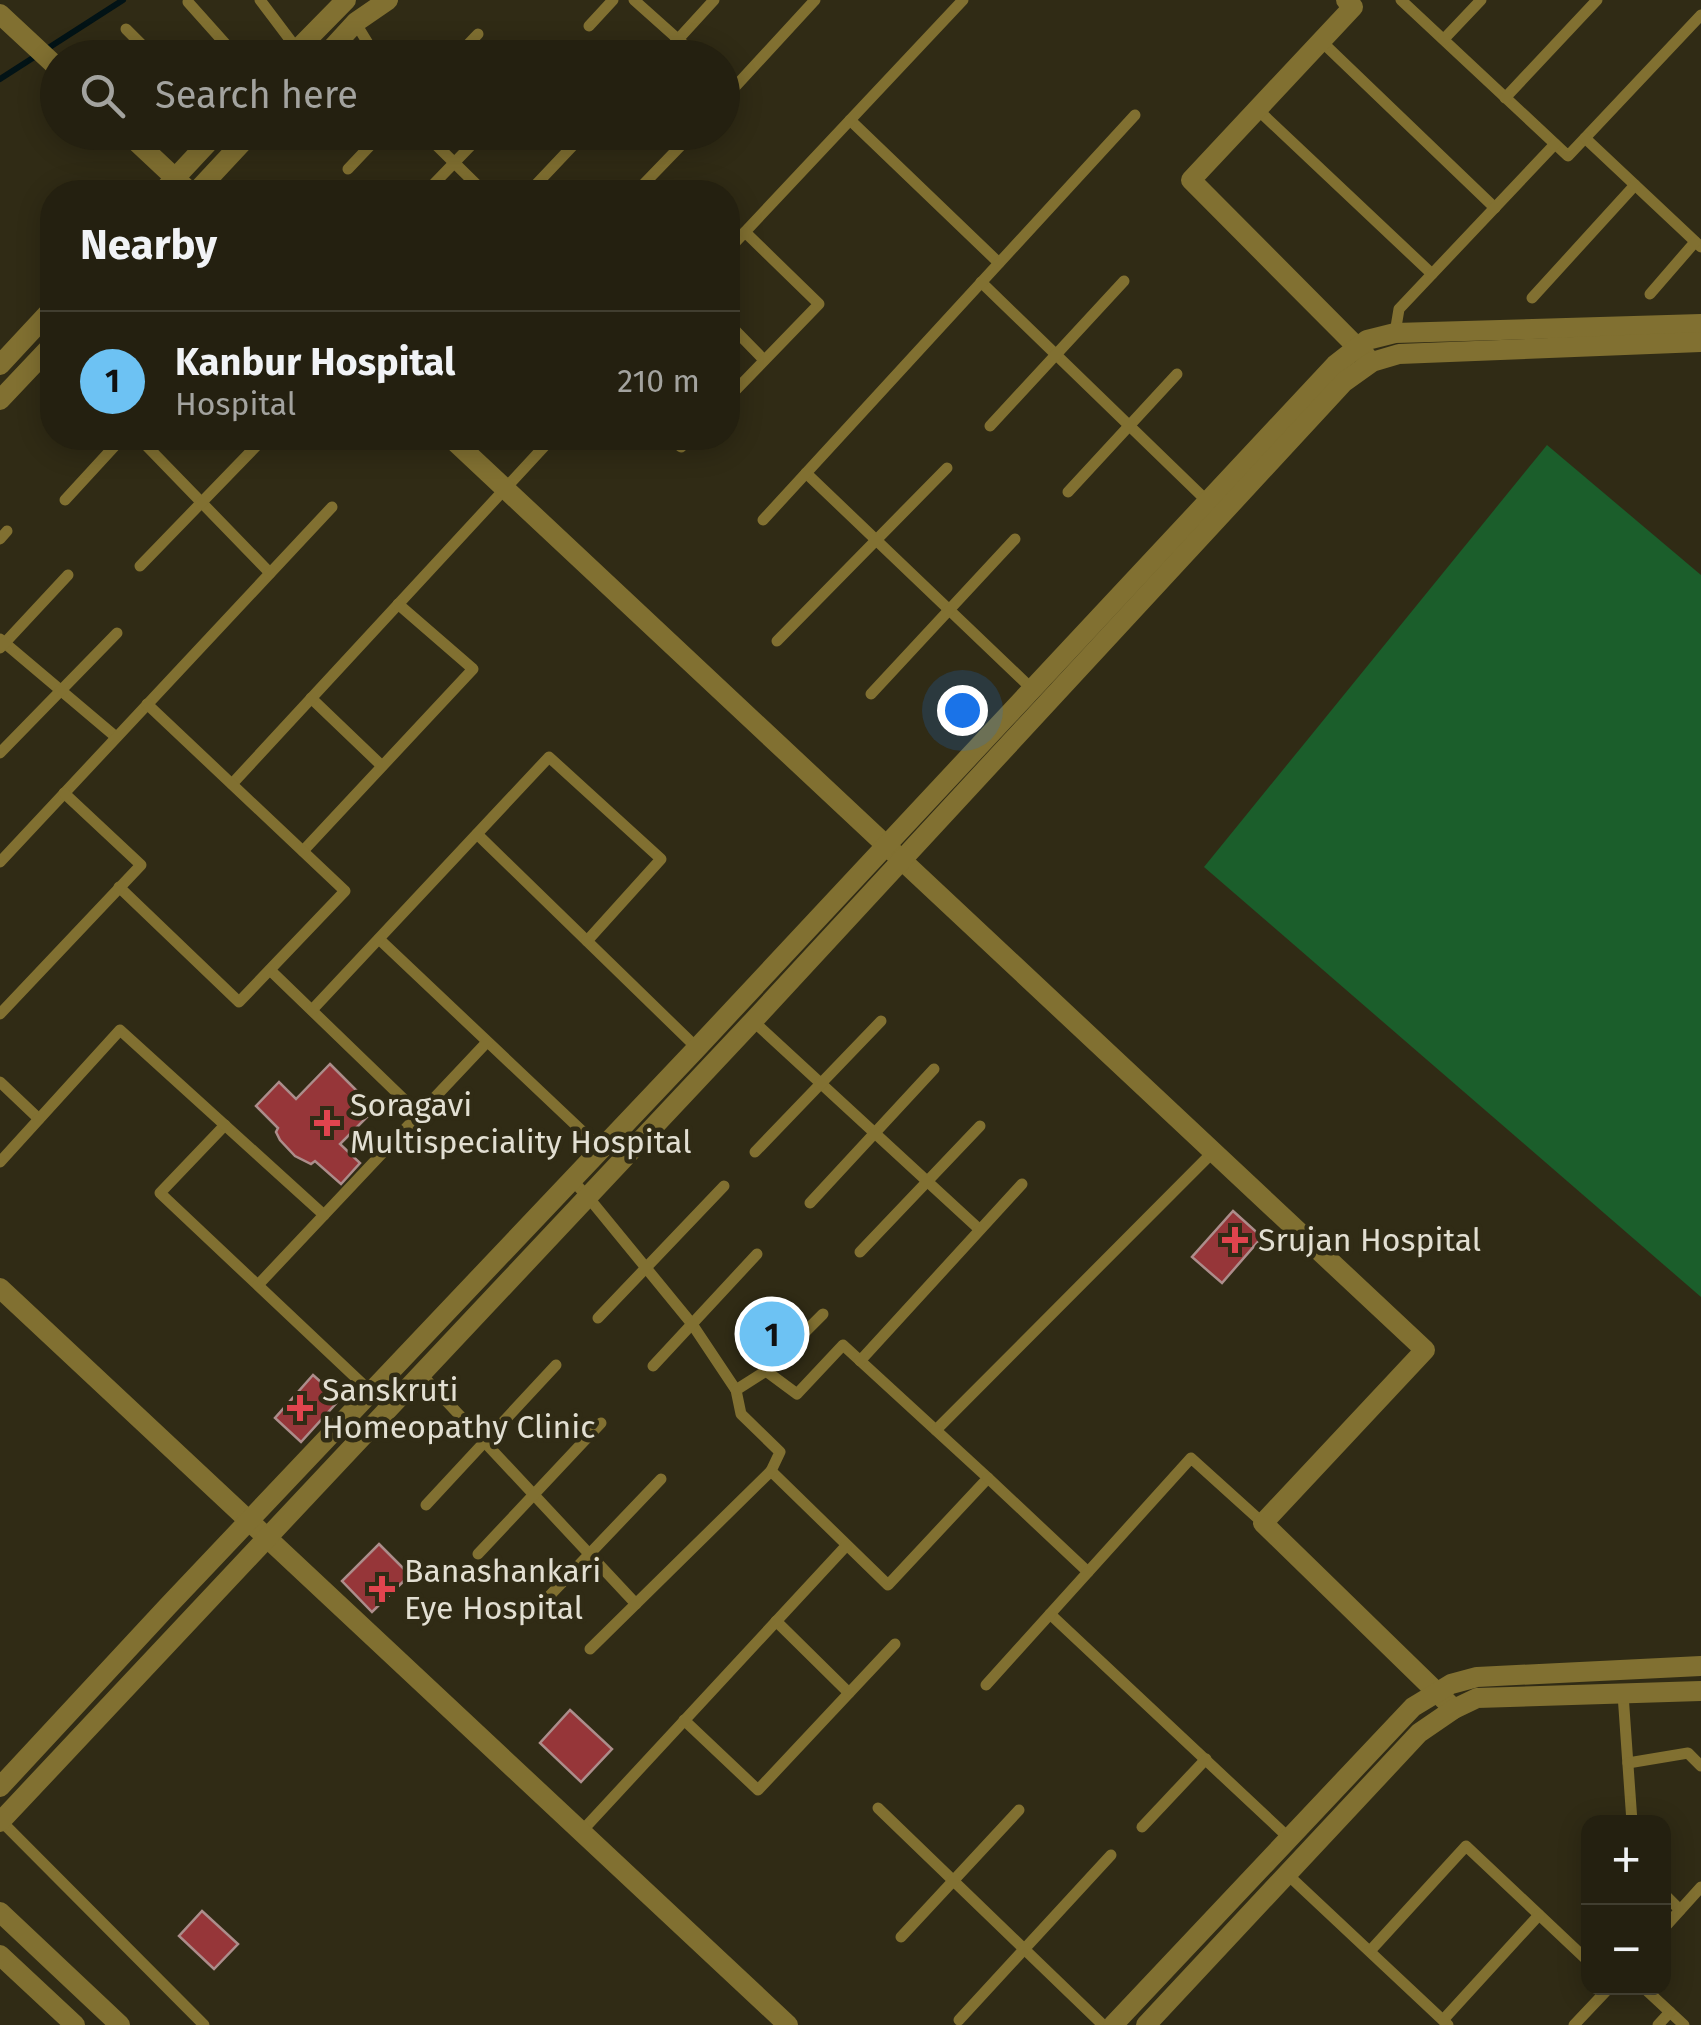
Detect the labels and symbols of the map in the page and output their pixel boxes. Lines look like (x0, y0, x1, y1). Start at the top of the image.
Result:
your location (937, 685, 988, 736)
place label: Soragavi Multispeciality Hospital (350, 1086, 692, 1161)
marker: Soragavi Multispeciality Hospital (314, 1110, 340, 1136)
place label: Srujan Hospital (1258, 1221, 1481, 1259)
marker: Srujan Hospital (1222, 1227, 1248, 1253)
pin: 1 (740, 1296, 804, 1372)
place label: Sanskruti Homeopathy Clinic (322, 1371, 595, 1446)
marker: Sanskruti Homeopathy Clinic (287, 1395, 313, 1421)
place label: Banashankari Eye Hospital (404, 1552, 601, 1627)
marker: Banashankari Eye Hospital (369, 1576, 395, 1602)

